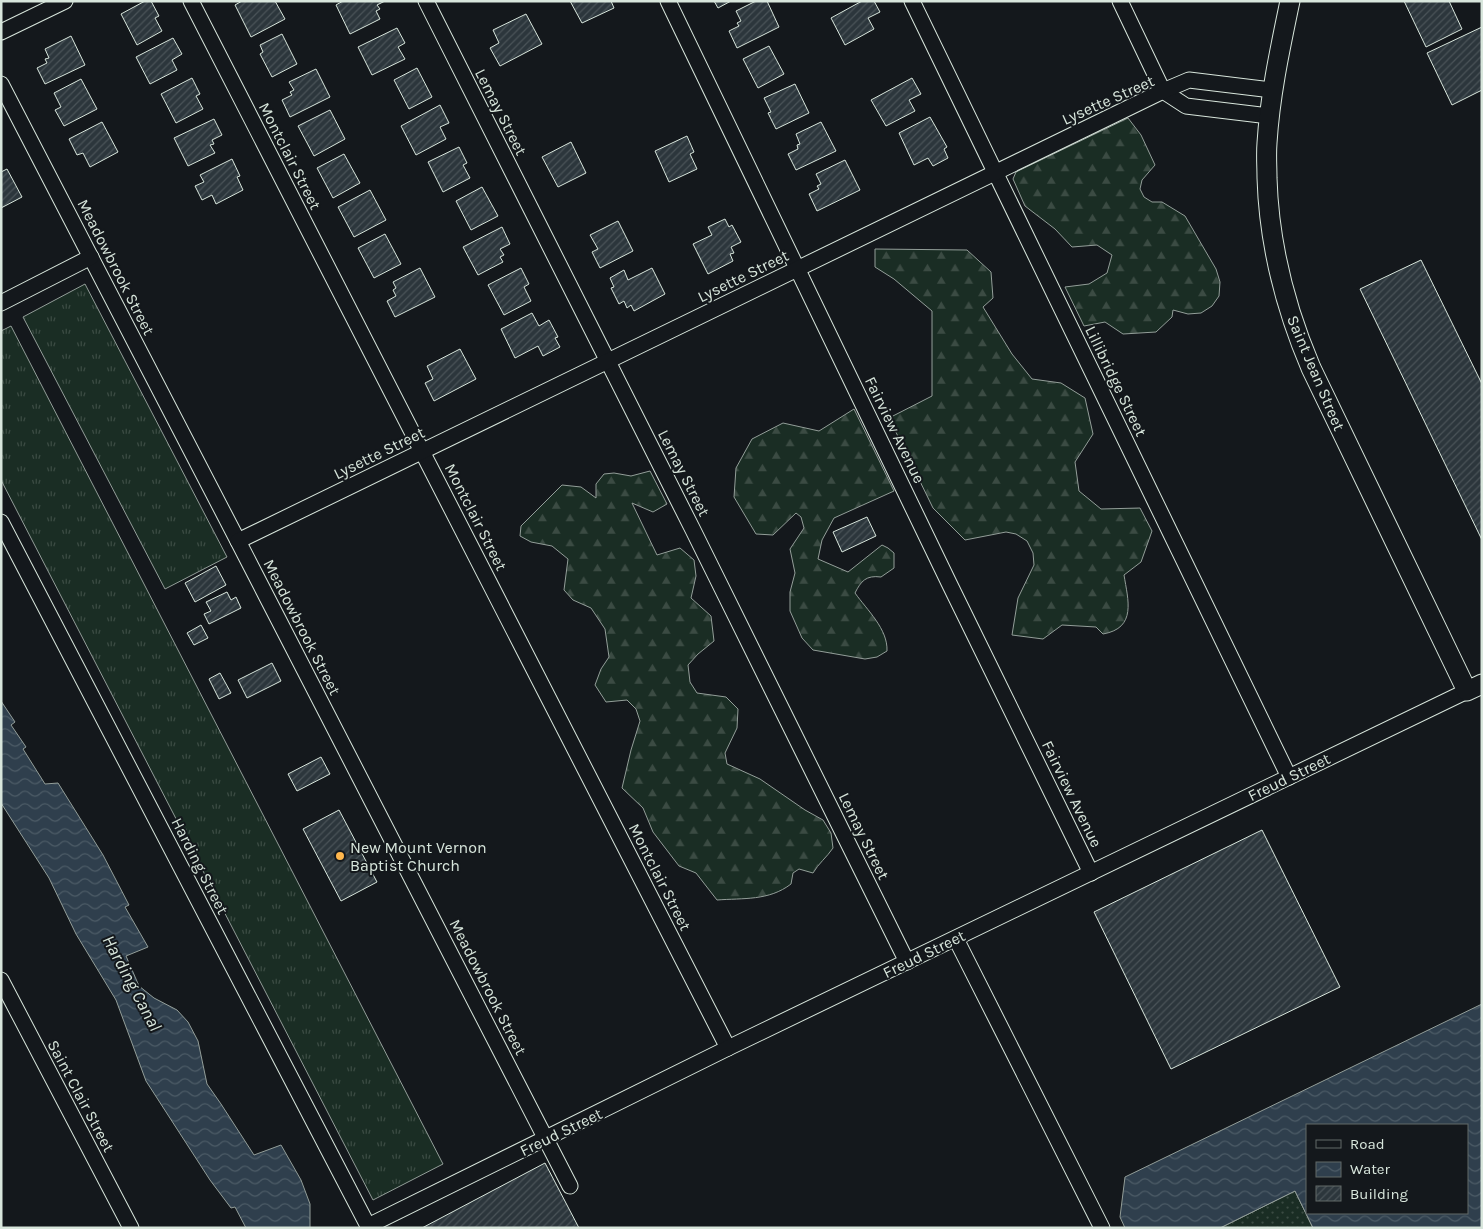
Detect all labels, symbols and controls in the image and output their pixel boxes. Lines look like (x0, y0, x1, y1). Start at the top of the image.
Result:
street label: Lemay Street (471, 66, 531, 158)
street label: Lysette Street (1059, 71, 1157, 129)
street label: Montclair Street (255, 99, 325, 213)
street label: Meadowbrook Street (74, 196, 158, 338)
street label: Lysette Street (694, 246, 792, 306)
street label: Saint Jean Street (1283, 312, 1349, 434)
street label: Lillibridge Street (1081, 323, 1151, 439)
street label: Fairview Avenue (861, 374, 929, 486)
street label: Lysette Street (330, 423, 428, 483)
street label: Lemay Street (654, 427, 714, 519)
street label: Montclair Street (441, 460, 511, 574)
street label: Meadowbrook Street (260, 556, 344, 698)
street label: Fairview Avenue (1038, 738, 1106, 850)
street label: Freud Street (1245, 749, 1333, 805)
street label: Lemay Street (835, 789, 893, 883)
street label: Harding Street (167, 814, 233, 918)
street label: Montclair Street (625, 820, 695, 934)
place label: New Mount Vernon Baptist Church (350, 838, 487, 875)
marker: New Mount Vernon Baptist Church (334, 850, 346, 862)
street label: Meadowbrook Street (446, 916, 530, 1058)
street label: Freud Street (880, 926, 968, 982)
water label: Harding Canal (97, 931, 167, 1035)
street label: Saint Clair Street (43, 1037, 119, 1155)
street label: Freud Street (517, 1104, 605, 1160)
legend (1306, 1124, 1468, 1214)
text: Road (1350, 1135, 1385, 1153)
text: Water (1350, 1160, 1391, 1178)
text: Building (1350, 1185, 1408, 1203)

